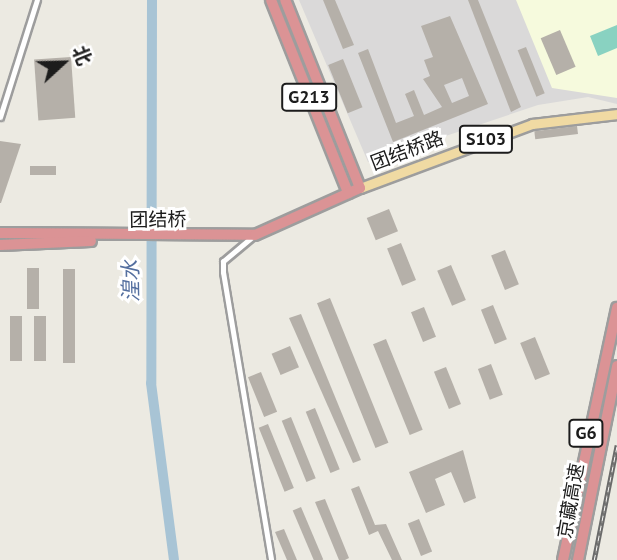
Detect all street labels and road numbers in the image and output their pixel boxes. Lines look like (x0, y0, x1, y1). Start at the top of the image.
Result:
road number: G213 (281, 82, 337, 112)
road number: S103 (458, 124, 514, 154)
street label: 团结桥路 (367, 127, 447, 175)
street label: 团结桥 (129, 208, 187, 232)
road number: G6 (567, 418, 605, 447)
street label: 京藏高速 (553, 462, 589, 540)

